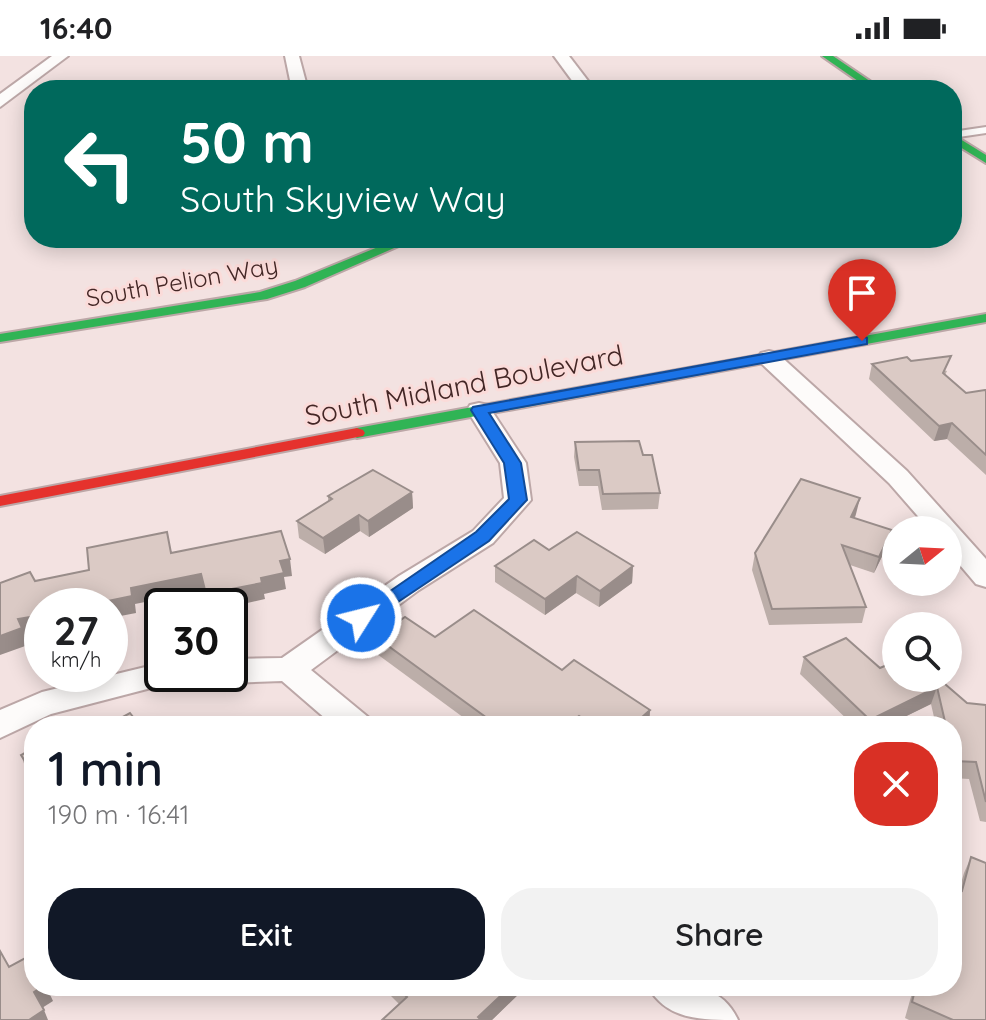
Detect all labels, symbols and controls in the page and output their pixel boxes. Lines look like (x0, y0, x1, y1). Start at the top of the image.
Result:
text: 16:40 (40, 9, 113, 47)
text: 50 m (180, 107, 314, 177)
icon: left (48, 112, 152, 216)
text: South Skyview Way (180, 176, 506, 221)
street label: South Pelion Way (84, 249, 280, 313)
pin (828, 259, 896, 341)
icon: arrive (840, 271, 884, 315)
street label: South Midland Boulevard (302, 336, 626, 433)
north arrow (882, 516, 962, 596)
map controls (882, 516, 962, 692)
position arrow (319, 576, 403, 660)
speed limit sign: 30 (144, 588, 248, 692)
text: 27 (54, 605, 98, 655)
button: search (882, 612, 962, 692)
text: km/h (51, 647, 101, 672)
text: 1 min (48, 738, 163, 798)
button: close (854, 742, 938, 826)
text: 190 m · 16:41 (48, 798, 189, 831)
button: Exit (48, 888, 485, 980)
button: Share (501, 888, 938, 980)

